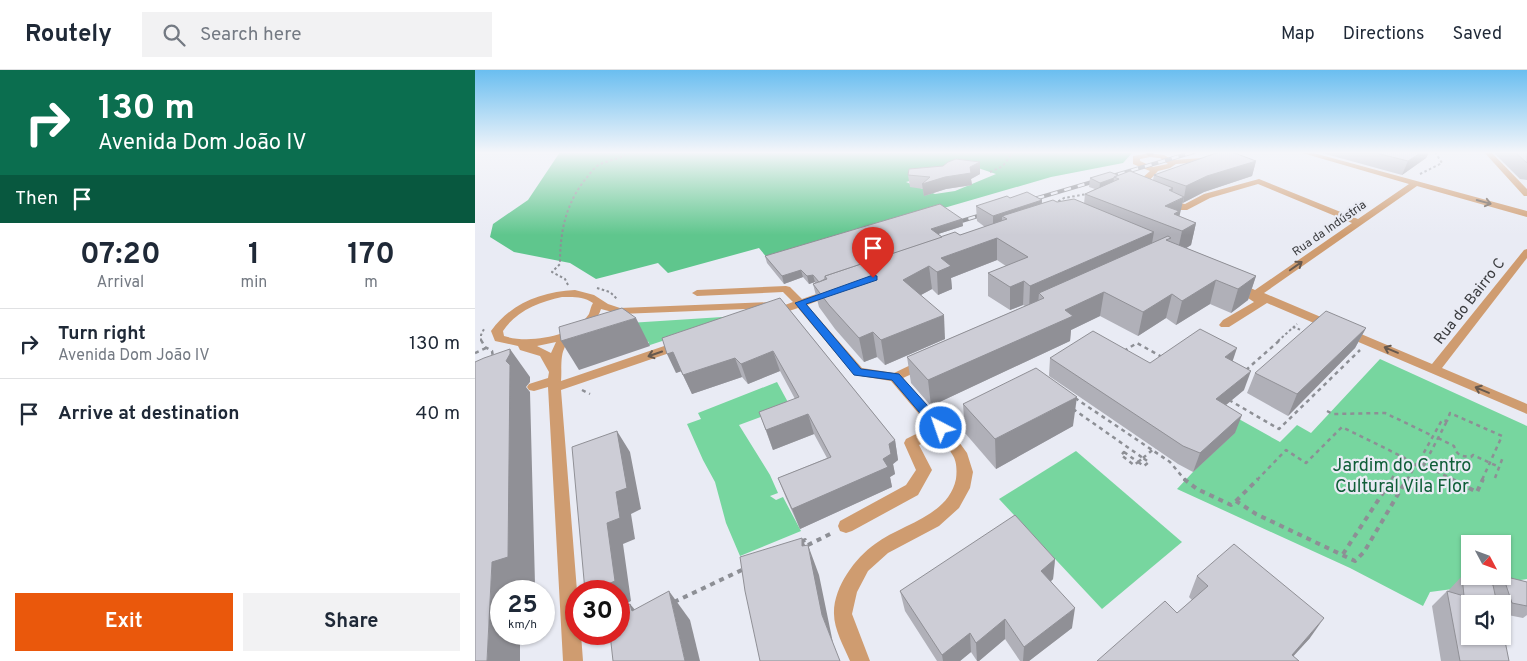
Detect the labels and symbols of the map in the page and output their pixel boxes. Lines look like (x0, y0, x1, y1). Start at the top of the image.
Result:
street label: Rua da Indústria (1289, 197, 1370, 260)
one-way arrow (1475, 198, 1491, 207)
pin (852, 227, 894, 278)
street label: Rua do Bairro C (1431, 255, 1510, 349)
one-way arrow (1289, 261, 1303, 271)
one-way arrow (1384, 345, 1399, 355)
one-way arrow (647, 349, 663, 359)
one-way arrow (1475, 384, 1490, 394)
position arrow (914, 401, 966, 453)
park label: Jardim do Centro Cultural Vila Flor (1333, 455, 1471, 499)
north arrow (1461, 535, 1511, 585)
speed limit sign: 30 (565, 580, 630, 645)

